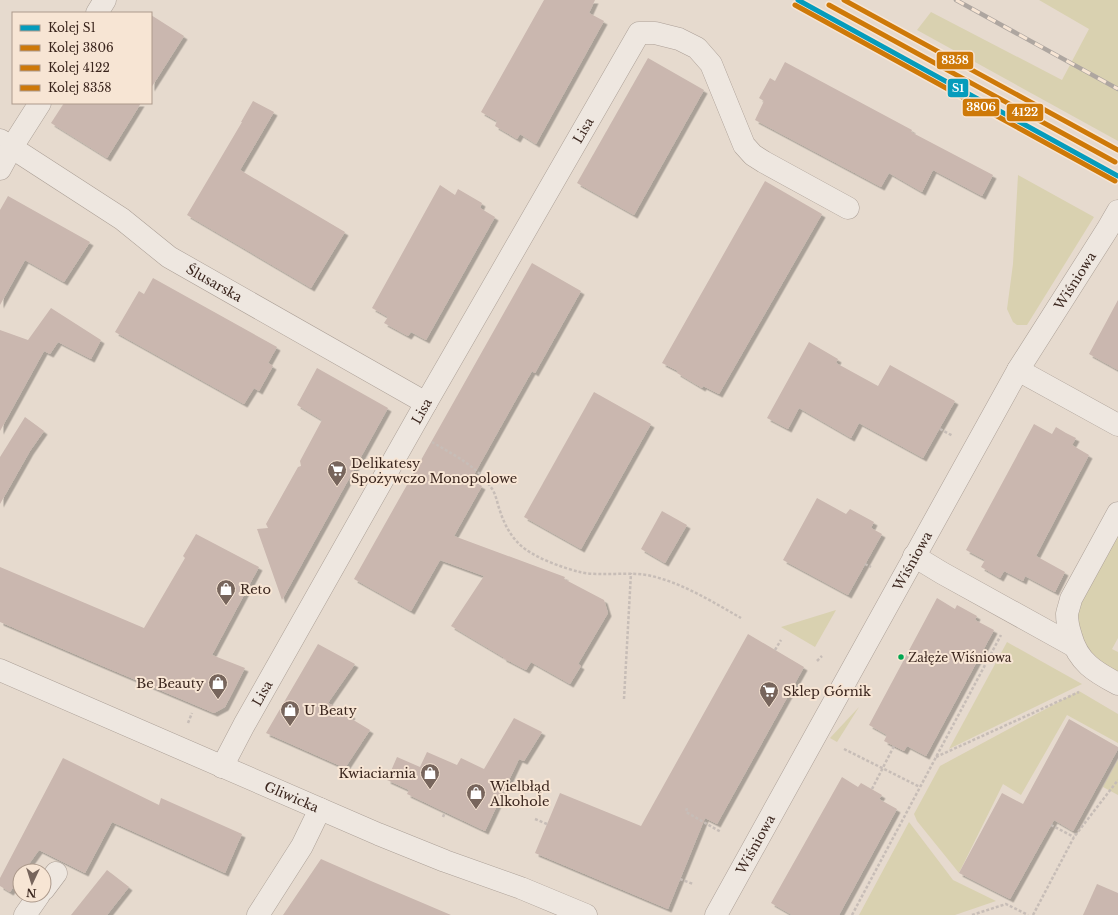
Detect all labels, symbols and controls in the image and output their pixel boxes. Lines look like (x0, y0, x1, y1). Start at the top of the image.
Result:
legend (12, 12, 152, 104)
text: Kolej S1 (48, 20, 96, 35)
text: Kolej 3806 (48, 40, 114, 55)
line badge: 8358 (936, 51, 974, 70)
text: 8358 (941, 53, 969, 67)
text: Kolej 4122 (48, 60, 110, 75)
line badge: S1 (947, 78, 969, 98)
text: Kolej 8358 (48, 80, 111, 95)
text: S1 (952, 81, 964, 95)
line badge: 3806 (962, 98, 1000, 117)
text: 3806 (966, 100, 996, 114)
line badge: 4122 (1006, 103, 1044, 122)
text: 4122 (1012, 105, 1038, 119)
street label: Lisa (569, 114, 598, 146)
street label: Wiśniowa (1050, 248, 1100, 314)
street label: Ślusarska (183, 260, 246, 306)
street label: Lisa (407, 394, 436, 427)
place label: Delikatesy Spożywczo Monopolowe (351, 455, 517, 487)
supermarket icon: Delikatesy Spożywczo Monopolowe (326, 459, 348, 487)
street label: Wiśniowa (889, 527, 936, 594)
shop icon: Reto (215, 578, 237, 606)
place label: Reto (240, 581, 271, 598)
place label: Załęże Wiśniowa (908, 650, 1012, 665)
marker: Załęże Wiśniowa (896, 652, 906, 662)
shop icon: Be Beauty (207, 672, 229, 700)
place label: Be Beauty (136, 675, 205, 692)
street label: Lisa (248, 677, 276, 709)
supermarket icon: Sklep Górnik (758, 680, 780, 708)
place label: Sklep Górnik (783, 683, 871, 700)
shop icon: U Beaty (279, 699, 301, 727)
place label: U Beaty (304, 702, 357, 719)
shop icon: Kwiaciarnia (419, 762, 441, 790)
place label: Kwiaciarnia (339, 765, 417, 782)
street label: Gliwicka (262, 777, 322, 816)
place label: Wielbłąd Alkohole (489, 778, 550, 810)
shop icon: Wielbłąd Alkohole (465, 782, 487, 810)
street label: Wiśniowa (732, 811, 779, 878)
north arrow (12, 863, 52, 903)
text: N (25, 886, 37, 900)

